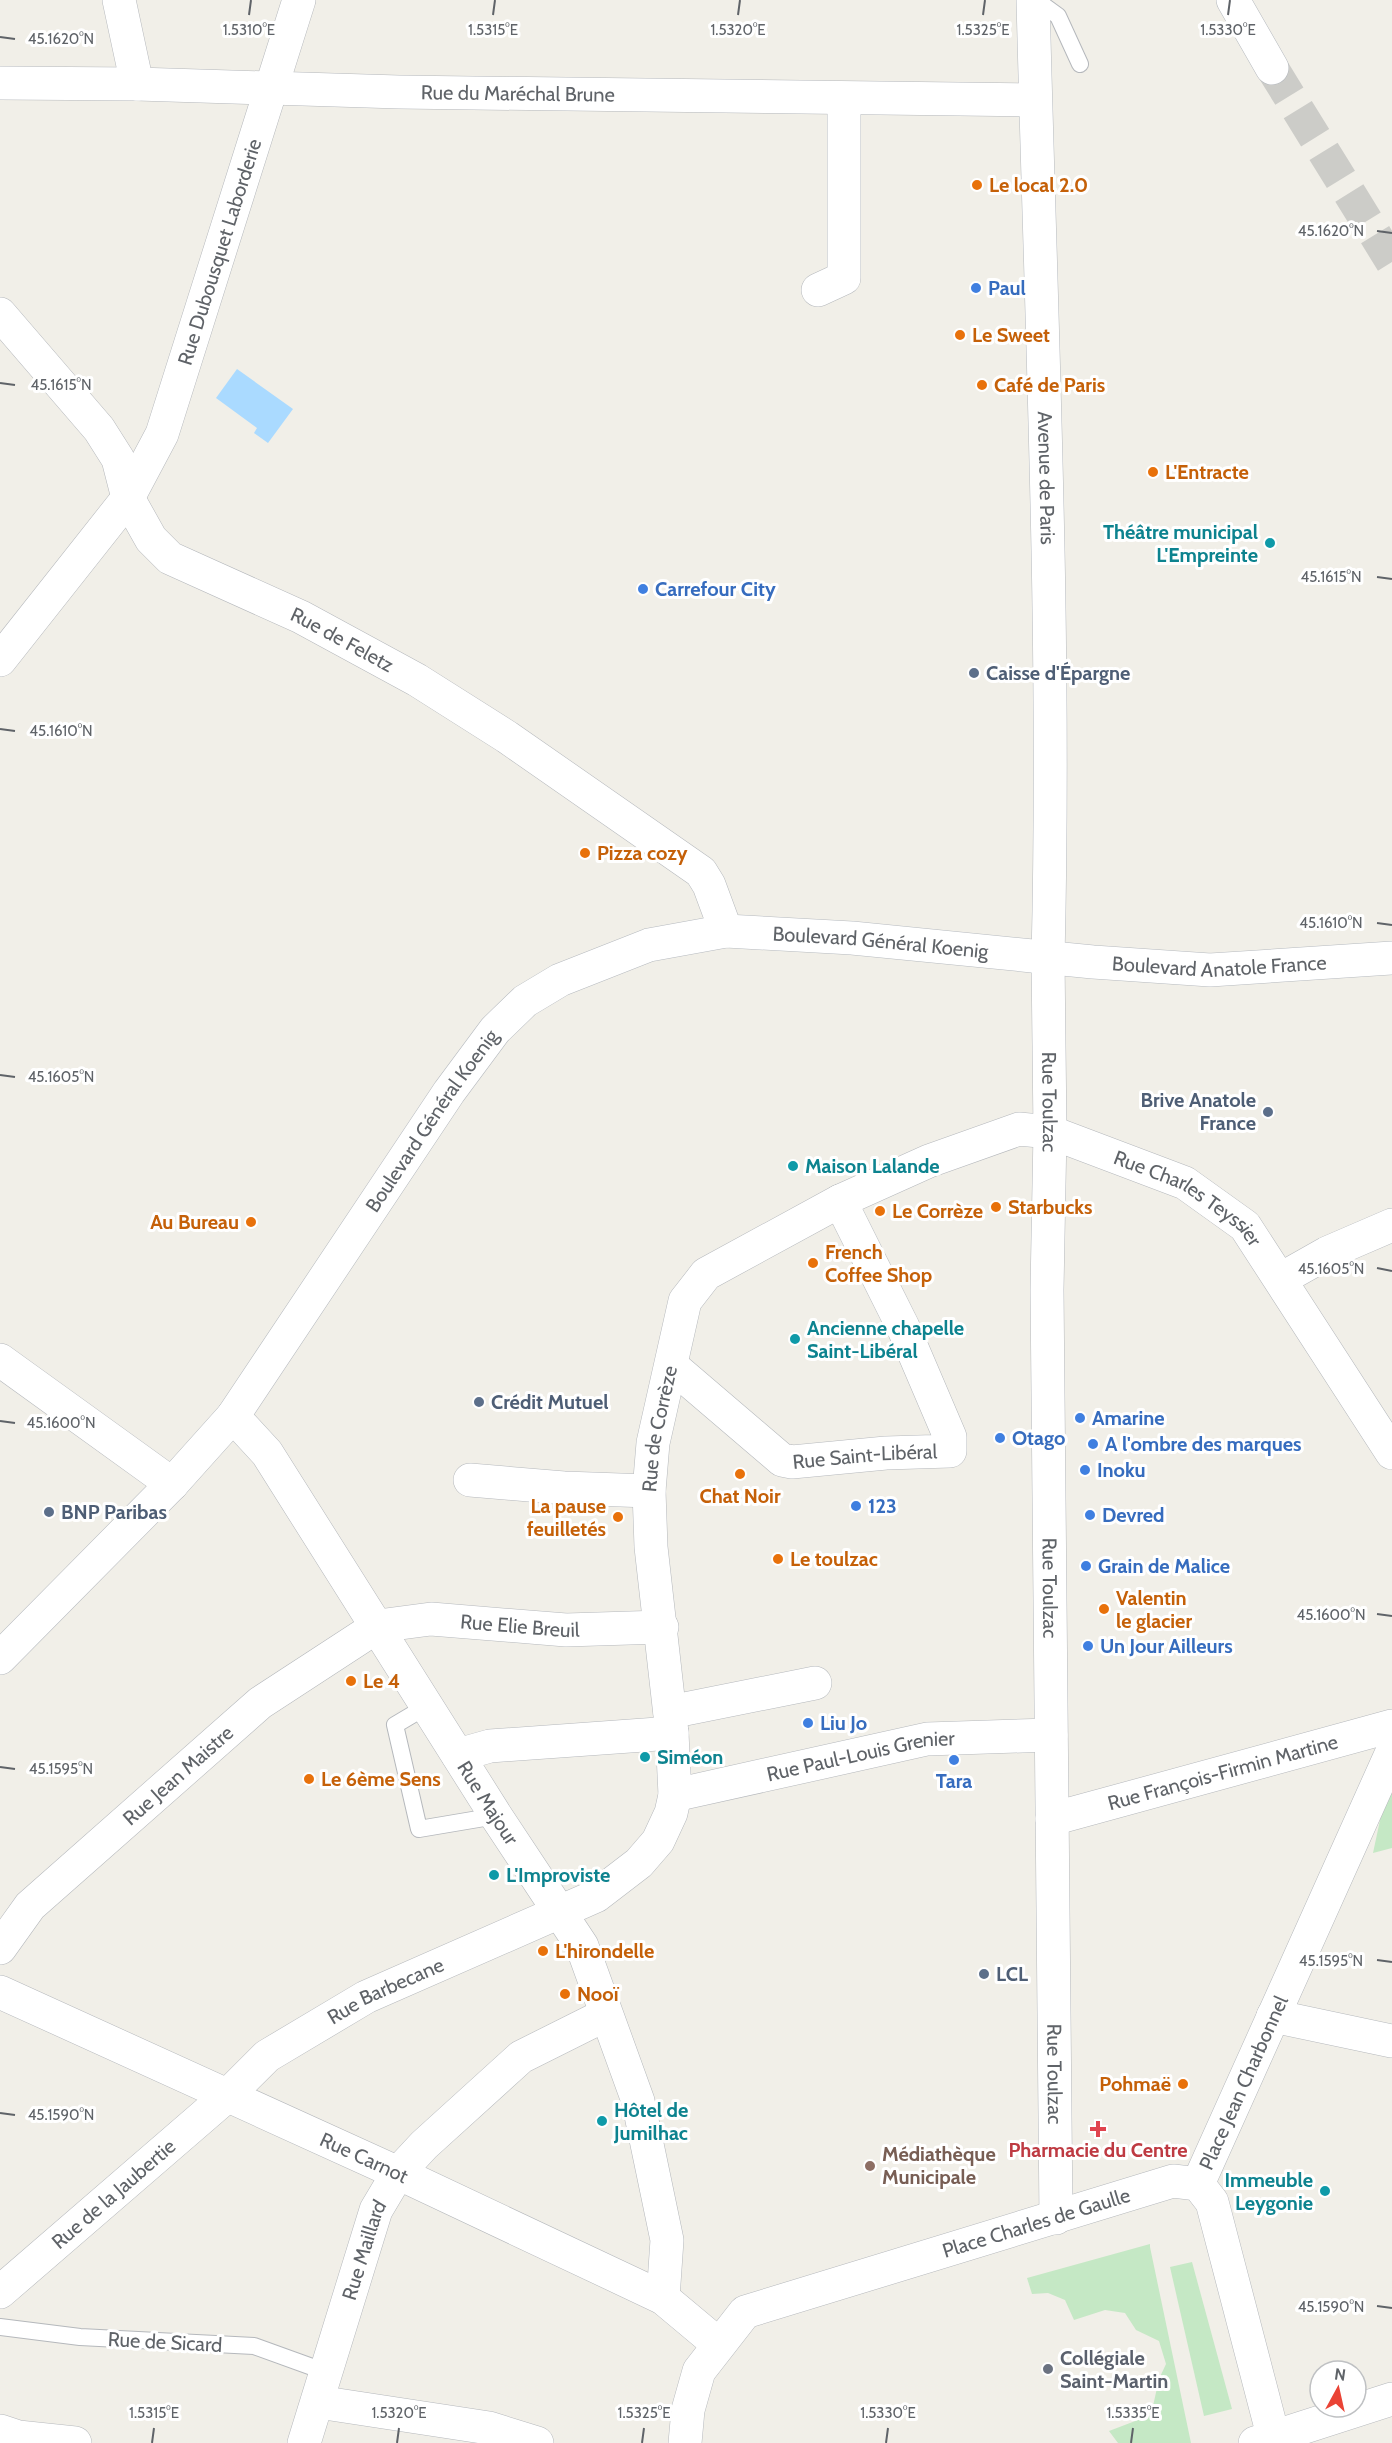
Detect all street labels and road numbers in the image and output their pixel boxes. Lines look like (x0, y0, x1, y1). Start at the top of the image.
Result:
street label: Rue du Maréchal Brune (421, 80, 615, 107)
street label: Rue Dubousquet Laborderie (173, 136, 266, 368)
street label: Avenue de Paris (1033, 411, 1060, 545)
street label: Rue de Feletz (287, 602, 398, 677)
street label: Boulevard Général Koenig (772, 922, 991, 964)
street label: Boulevard Anatole France (1111, 950, 1327, 982)
street label: Boulevard Général Koenig (360, 1024, 504, 1217)
street label: Rue Toulzac (1037, 1052, 1062, 1152)
street label: Rue Charles Teyssier (1110, 1145, 1267, 1251)
street label: Rue de Corrèze (637, 1363, 682, 1493)
street label: Rue Saint-Libéral (791, 1439, 938, 1474)
street label: Rue Toulzac (1037, 1538, 1062, 1638)
street label: Rue Elie Breuil (459, 1609, 580, 1642)
street label: Rue Jean Maistre (118, 1720, 238, 1830)
street label: Rue Paul-Louis Grenier (764, 1726, 956, 1786)
street label: Rue François-Firmin Martine (1105, 1729, 1340, 1815)
street label: Rue Majour (452, 1756, 524, 1850)
street label: Rue Barbecane (323, 1952, 447, 2029)
street label: Place Jean Charbonnel (1194, 1992, 1293, 2174)
street label: Rue Toulzac (1042, 2024, 1067, 2124)
street label: Rue Carnot (316, 2127, 412, 2188)
street label: Rue de la Jaubertie (47, 2134, 180, 2254)
street label: Place Charles de Gaulle (939, 2183, 1133, 2263)
street label: Rue Maillard (337, 2195, 391, 2303)
street label: Rue de Sicard (107, 2327, 223, 2357)

